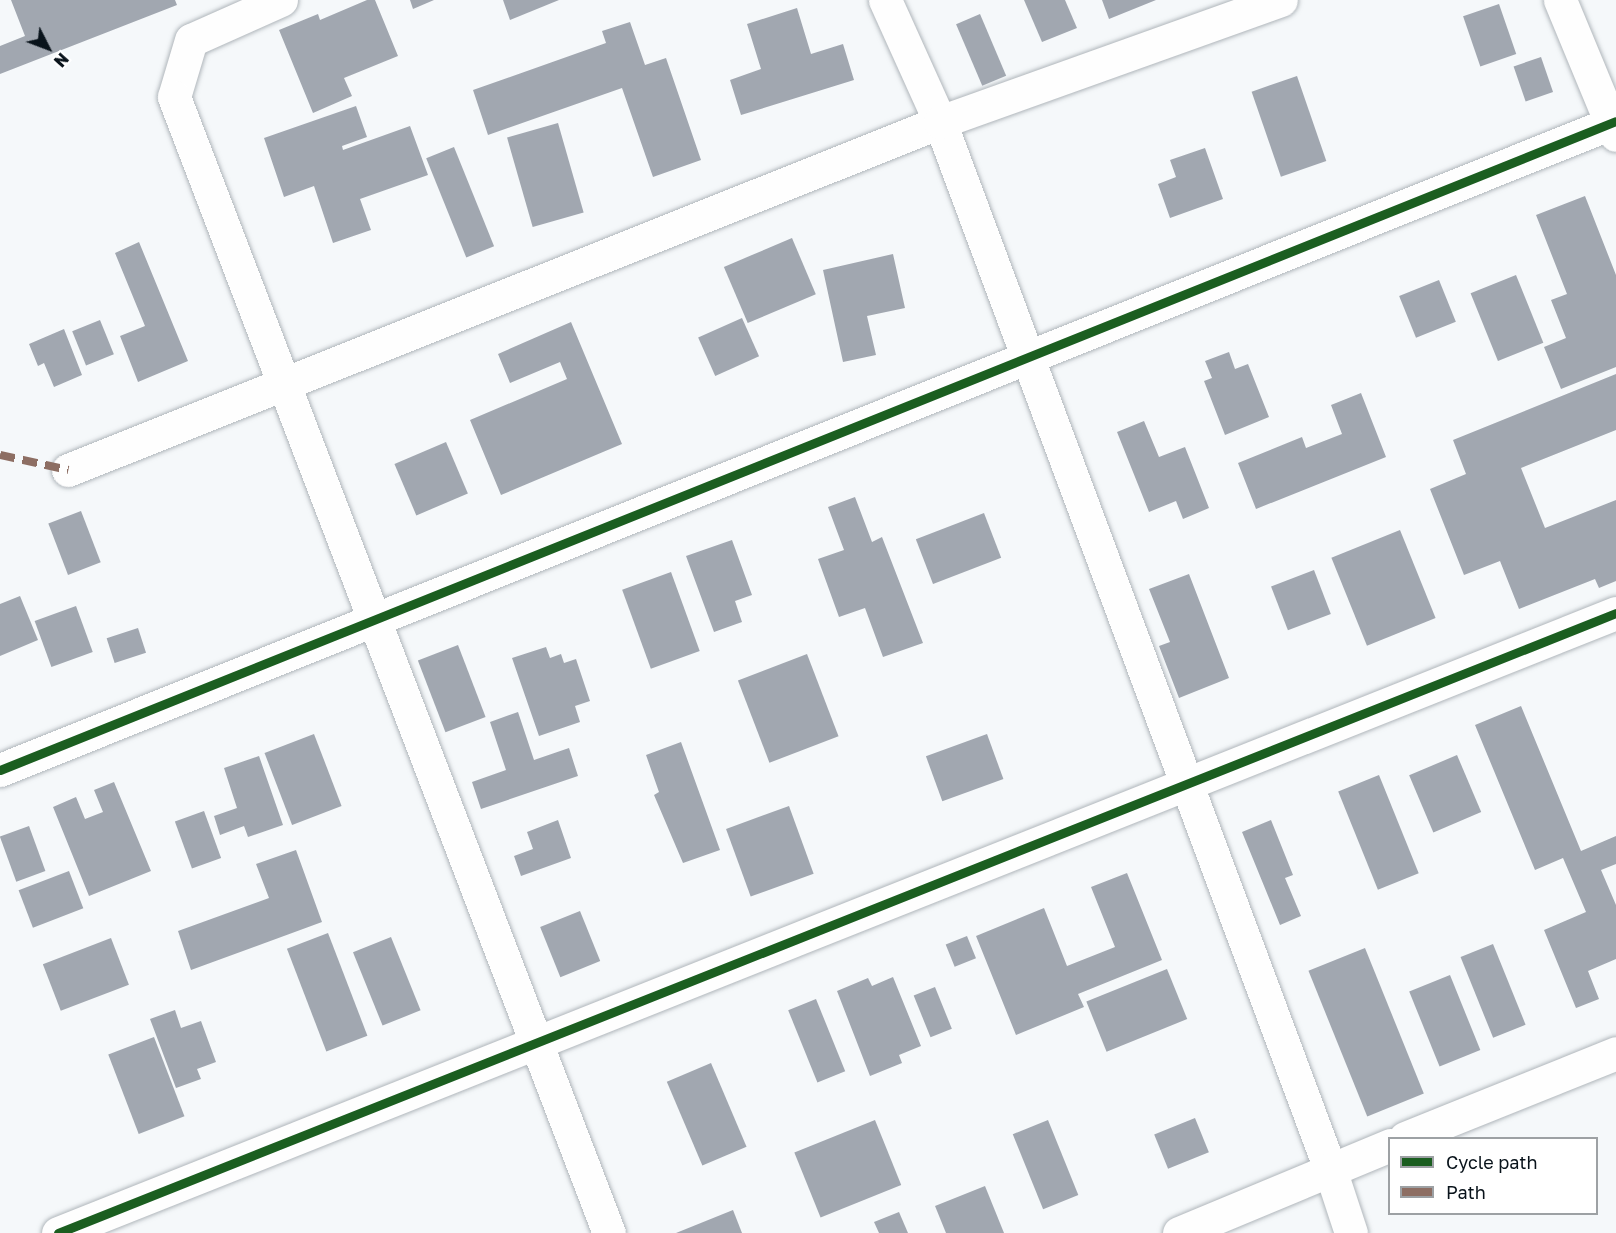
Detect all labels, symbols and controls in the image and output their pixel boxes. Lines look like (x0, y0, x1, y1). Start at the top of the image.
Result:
north arrow (18, 18, 78, 78)
text: N (50, 49, 73, 71)
legend (1388, 1137, 1598, 1215)
text: Cycle path (1446, 1151, 1538, 1173)
text: Path (1446, 1181, 1486, 1203)

